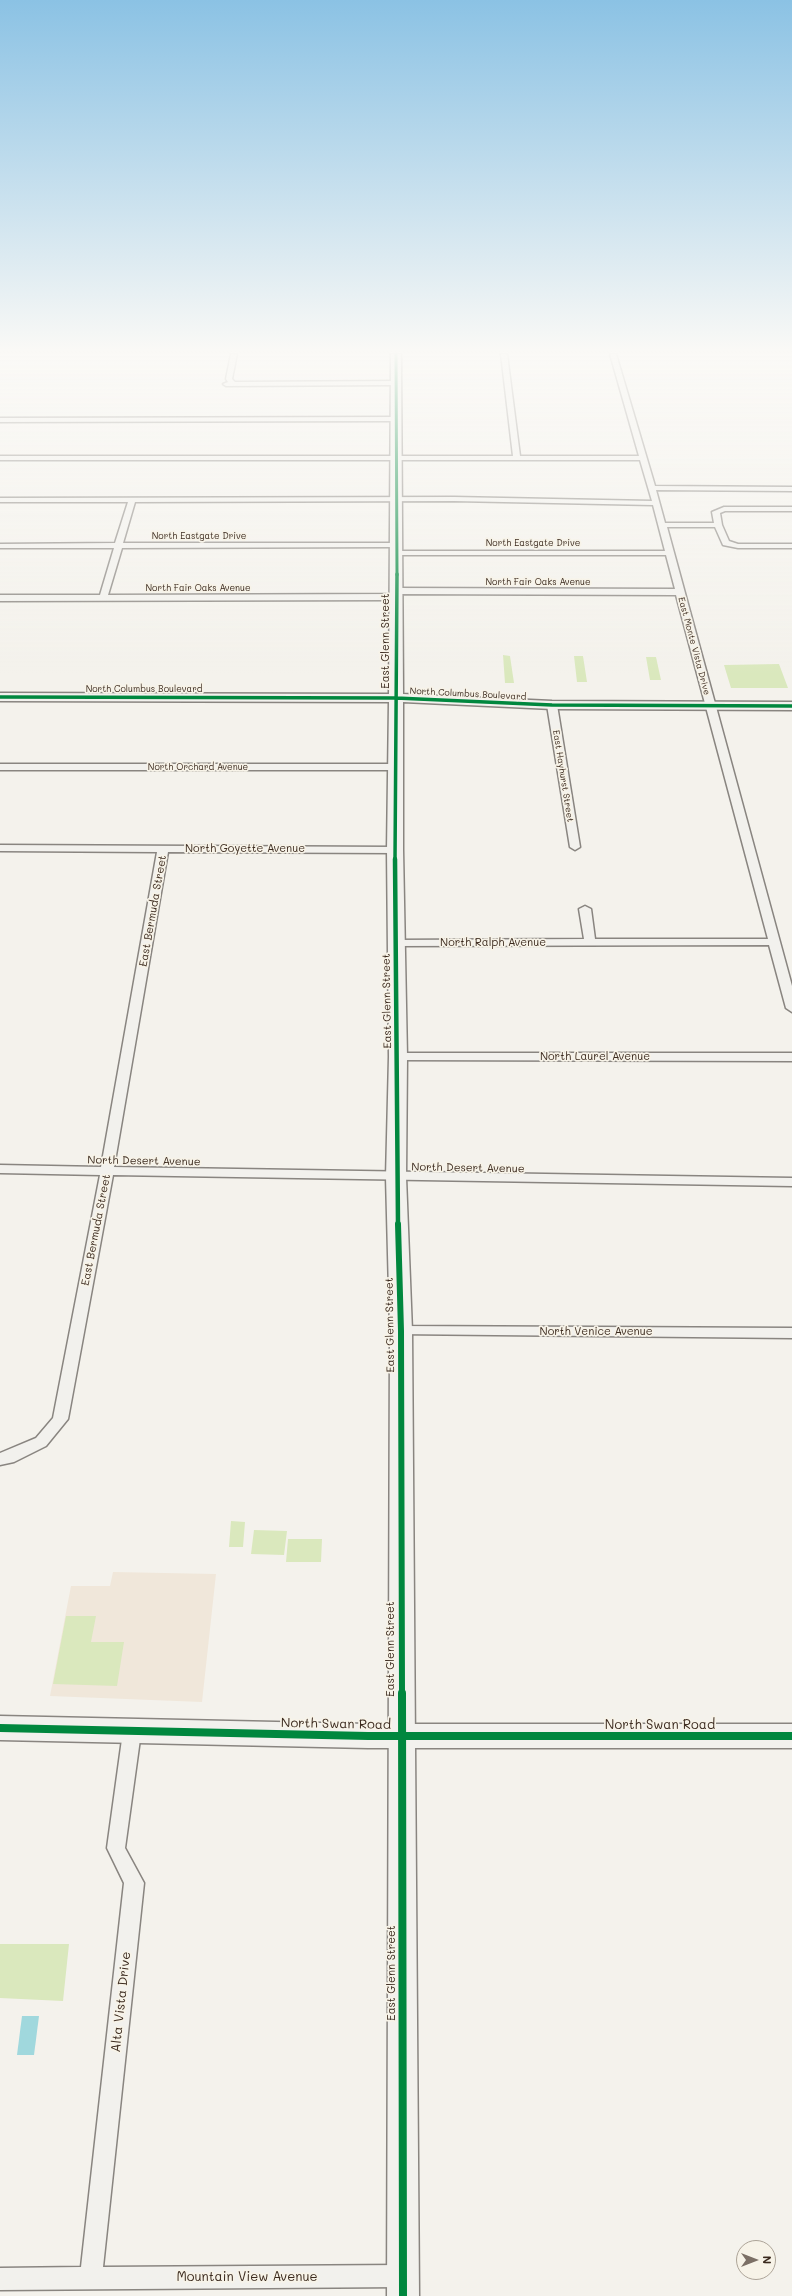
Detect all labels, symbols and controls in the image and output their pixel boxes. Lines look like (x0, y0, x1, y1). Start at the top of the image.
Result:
street label: North Eastgate Drive (152, 531, 246, 541)
street label: North Eastgate Drive (486, 538, 580, 548)
street label: North Fair Oaks Avenue (485, 577, 591, 587)
street label: North Fair Oaks Avenue (145, 583, 251, 593)
street label: East Glenn Street (379, 593, 393, 689)
street label: East Monte Vista Drive (676, 596, 712, 696)
street label: North Columbus Boulevard (86, 684, 202, 694)
street label: North Columbus Boulevard (409, 686, 527, 702)
street label: East Hayhurst Street (550, 729, 576, 823)
street label: North Orchard Avenue (148, 762, 248, 772)
street label: North Goyette Avenue (185, 842, 305, 856)
street label: East Bermuda Street (137, 854, 169, 968)
street label: North Ralph Avenue (440, 936, 546, 950)
street label: East Glenn Street (380, 953, 394, 1049)
street label: North Laurel Avenue (540, 1050, 650, 1064)
street label: North Desert Avenue (87, 1153, 201, 1169)
street label: North Desert Avenue (411, 1160, 525, 1176)
street label: East Bermuda Street (79, 1173, 113, 1287)
street label: East Glenn Street (383, 1277, 397, 1373)
street label: North Venice Avenue (540, 1325, 652, 1339)
street label: East Glenn Street (384, 1601, 398, 1697)
street label: North Swan Road (281, 1715, 391, 1733)
street label: North Swan Road (605, 1717, 715, 1733)
street label: East Glenn Street (385, 1925, 399, 2021)
street label: Alta Vista Drive (108, 1951, 134, 2053)
north arrow (736, 2240, 776, 2280)
text: N (760, 2256, 775, 2264)
street label: Mountain View Avenue (176, 2269, 318, 2285)

